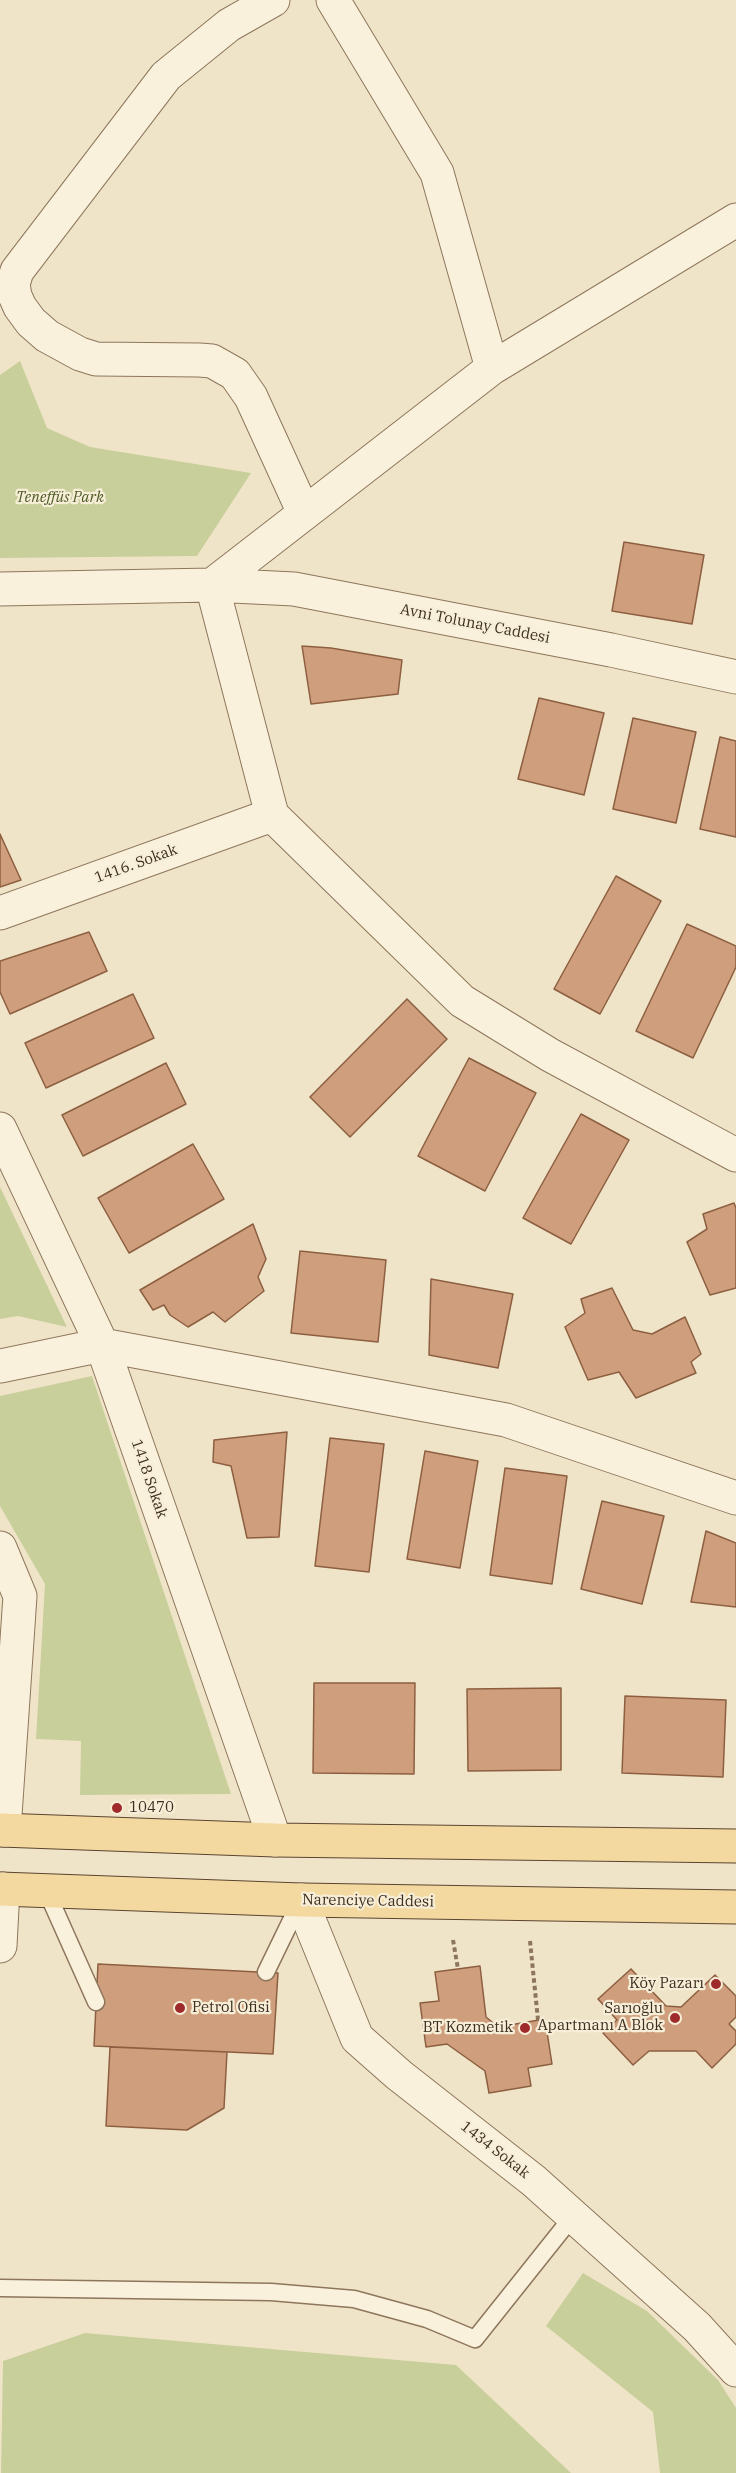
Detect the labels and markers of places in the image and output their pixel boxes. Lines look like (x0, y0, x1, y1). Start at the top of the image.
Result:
place label: 10470 (129, 1799, 174, 1817)
marker: 10470 (110, 1801, 124, 1815)
place label: Köy Pazarı (629, 1975, 704, 1993)
marker: Köy Pazarı (709, 1977, 723, 1991)
place label: Petrol Ofisi (192, 1999, 270, 2017)
place label: Sarıoğlu Apartmanı A Blok (537, 2000, 663, 2035)
marker: Petrol Ofisi (173, 2001, 187, 2015)
marker: Sarıoğlu Apartmanı A Blok (668, 2011, 682, 2025)
place label: BT Kozmetik (423, 2019, 513, 2037)
marker: BT Kozmetik (518, 2021, 532, 2035)

